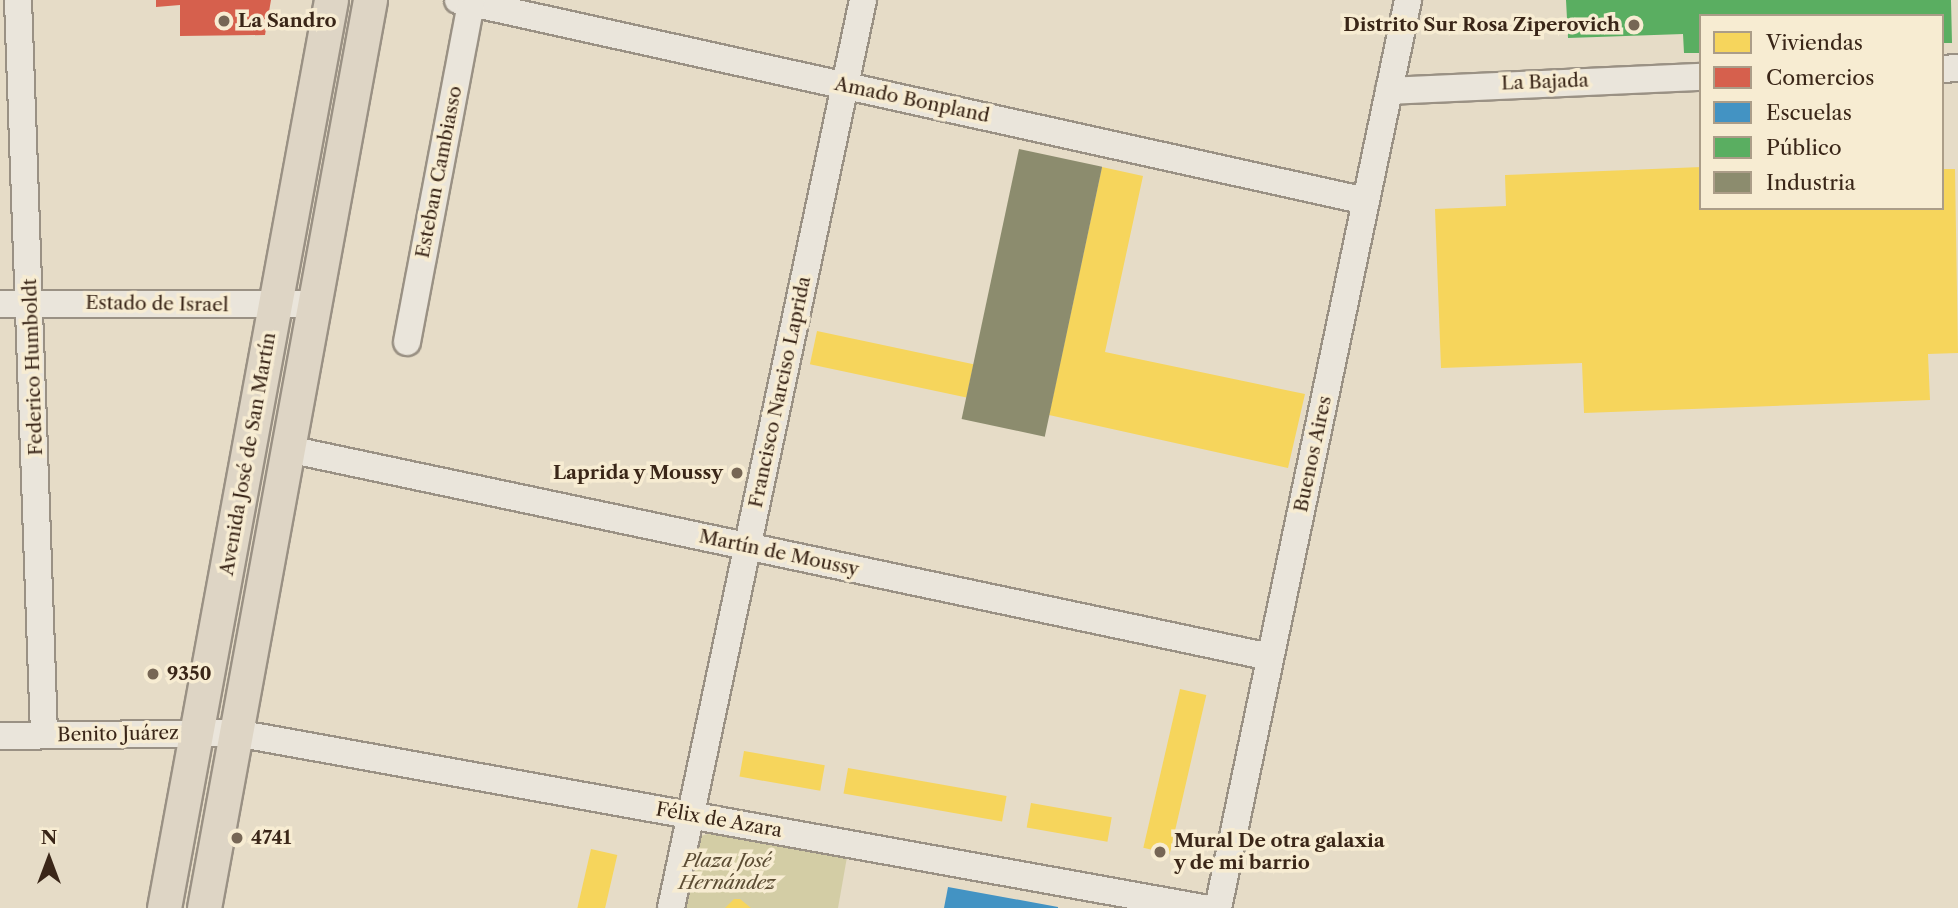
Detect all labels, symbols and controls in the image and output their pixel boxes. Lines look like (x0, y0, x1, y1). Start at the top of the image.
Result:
place label: La Sandro (238, 10, 337, 32)
marker: La Sandro (216, 13, 232, 29)
place label: Distrito Sur Rosa Ziperovich (1343, 14, 1620, 36)
legend (1699, 14, 1944, 210)
marker: Distrito Sur Rosa Ziperovich (1626, 17, 1642, 33)
text: Viviendas (1766, 30, 1863, 55)
text: Comercios (1766, 65, 1874, 90)
street label: La Bajada (1501, 69, 1589, 95)
street label: Amado Bonpland (832, 72, 992, 128)
street label: Esteban Cambiasso (411, 84, 467, 260)
text: Escuelas (1766, 100, 1852, 125)
text: Público (1766, 135, 1842, 160)
text: Industria (1766, 170, 1856, 195)
street label: Francisco Narciso Laprida (744, 274, 816, 510)
street label: Federico Humboldt (19, 278, 47, 456)
street label: Estado de Israel (85, 291, 229, 317)
street label: Avenida José de San Martín (215, 331, 281, 577)
street label: Buenos Aires (1289, 393, 1337, 515)
place label: Laprida y Moussy (552, 462, 723, 484)
marker: Laprida y Moussy (729, 465, 745, 481)
street label: Martín de Moussy (697, 525, 861, 581)
place label: 9350 (167, 663, 212, 685)
marker: 9350 (145, 666, 161, 682)
street label: Benito Juárez (57, 722, 179, 746)
street label: Félix de Azara (654, 798, 784, 842)
north arrow (14, 824, 84, 894)
text: N (41, 826, 57, 849)
place label: 4741 (251, 827, 291, 849)
marker: 4741 (229, 830, 245, 846)
place label: Mural De otra galaxia y de mi barrio (1174, 830, 1385, 874)
marker: Mural De otra galaxia y de mi barrio (1152, 844, 1168, 860)
park label: Plaza José Hernández (678, 850, 776, 894)

